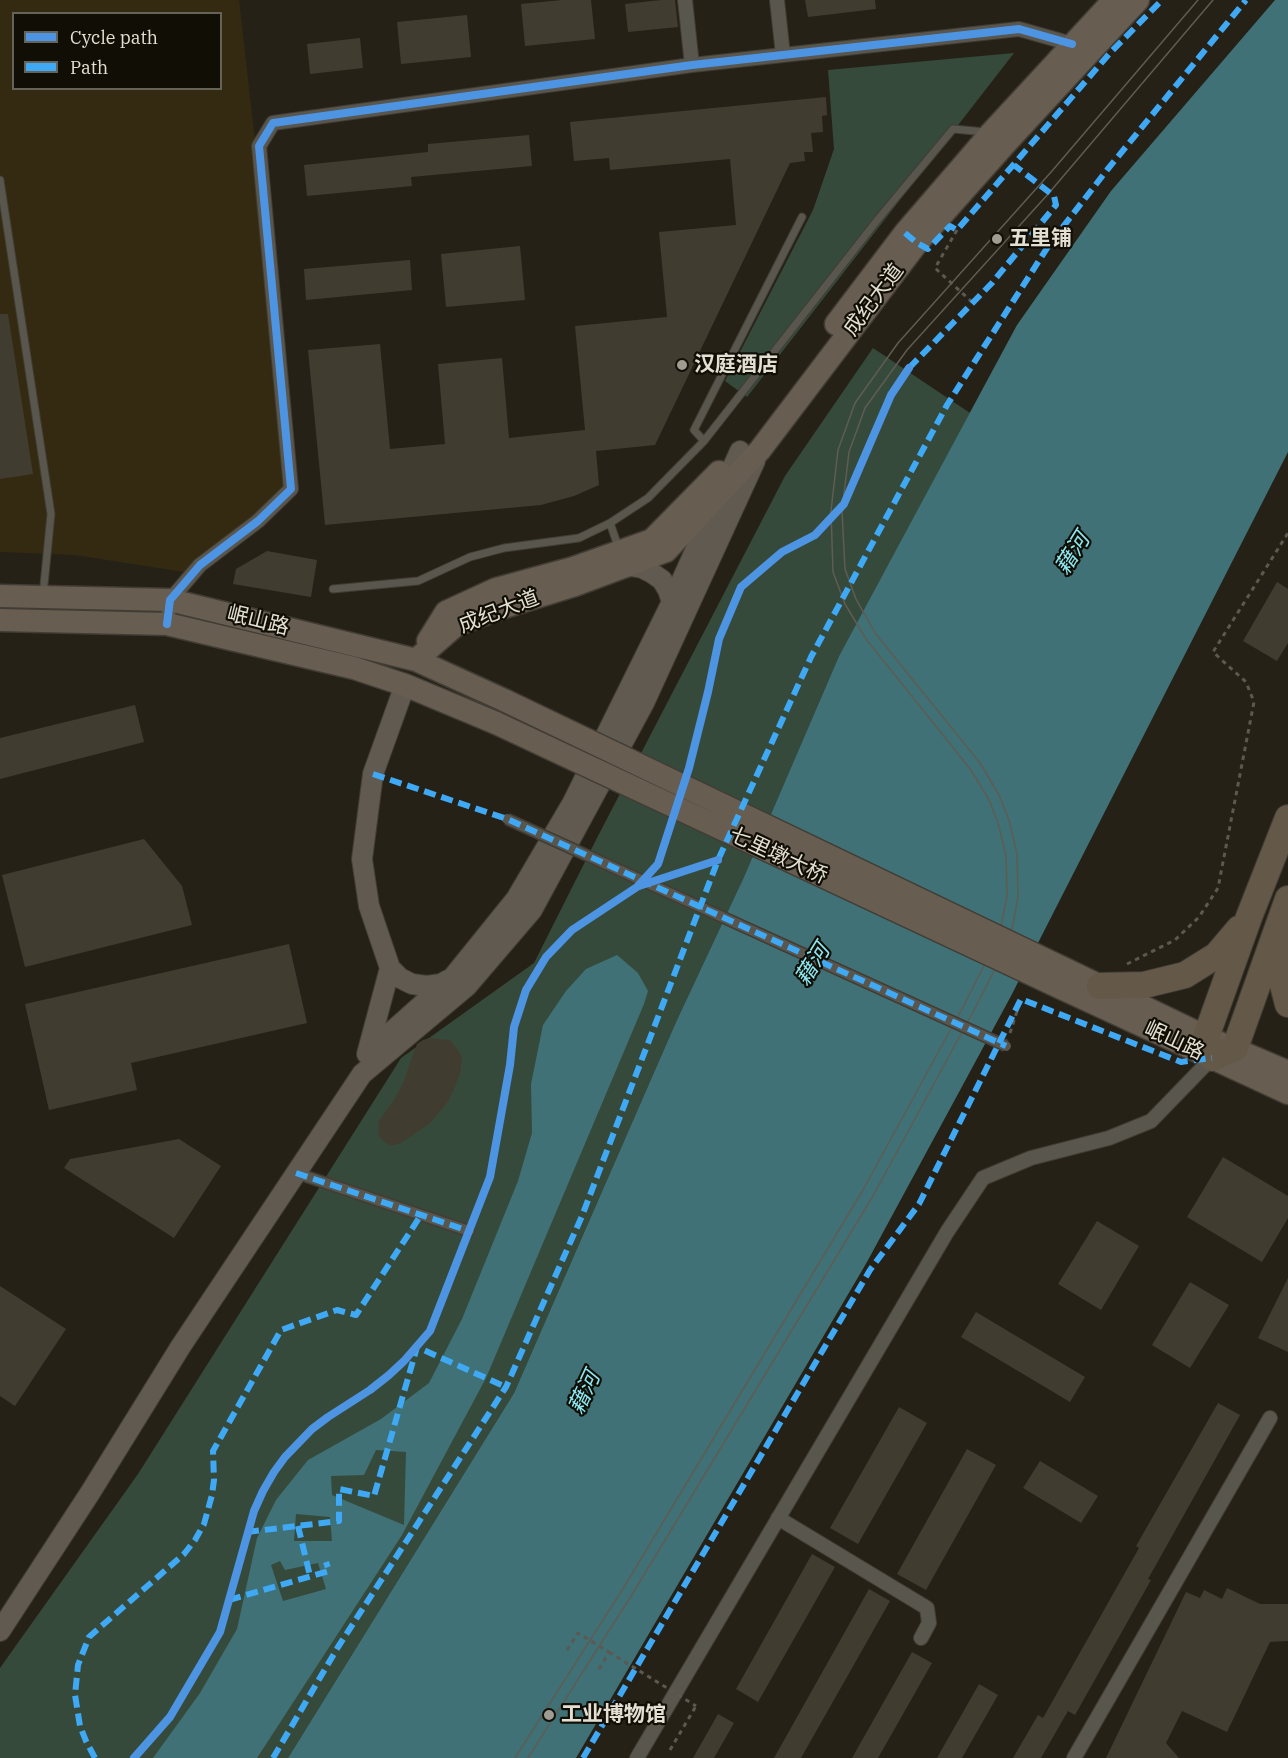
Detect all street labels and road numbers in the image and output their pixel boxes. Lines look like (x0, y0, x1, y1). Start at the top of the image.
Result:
street label: 成纪大道 (839, 259, 909, 341)
street label: 成纪大道 (455, 585, 543, 639)
street label: 岷山路 (224, 601, 292, 641)
street label: 七里墩大桥 (725, 822, 831, 890)
street label: 岷山路 (1140, 1016, 1208, 1066)

